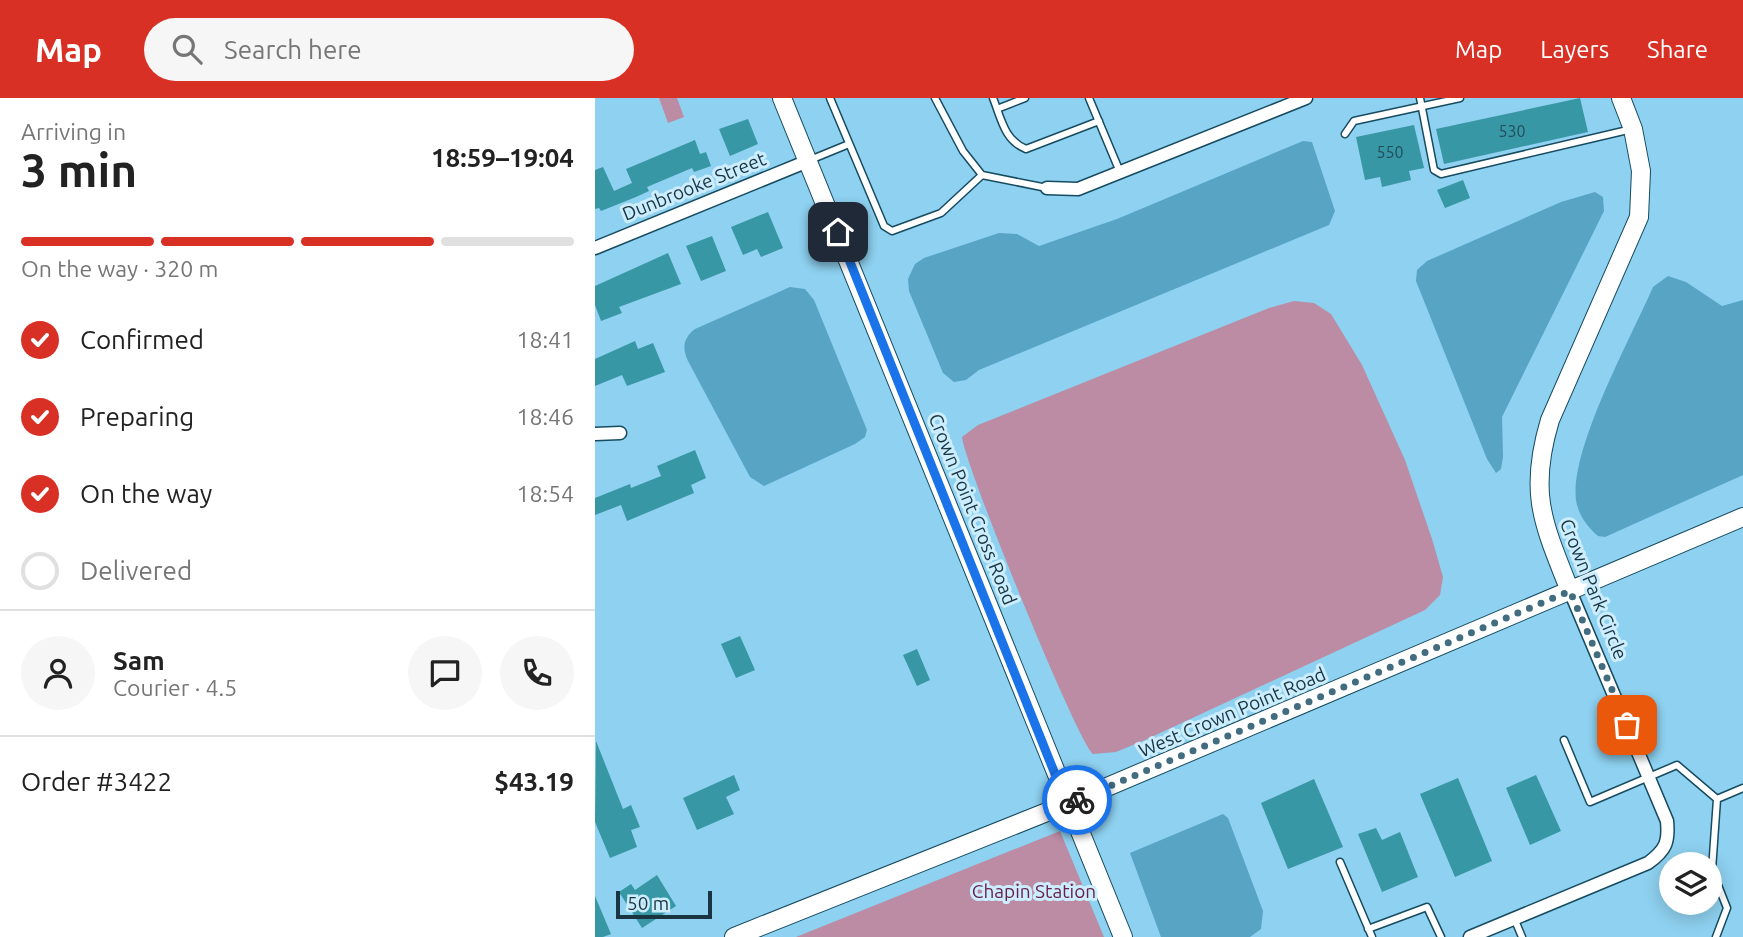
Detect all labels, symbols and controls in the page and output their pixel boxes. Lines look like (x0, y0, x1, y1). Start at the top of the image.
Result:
search box (144, 18, 634, 81)
icon: search (168, 30, 206, 68)
text: Map (35, 31, 102, 68)
text: Search here (224, 35, 362, 64)
text: Map (1455, 36, 1502, 63)
text: Layers (1540, 36, 1609, 63)
text: Share (1647, 36, 1708, 63)
text: Arriving in (21, 119, 126, 144)
house number: 530 (1498, 122, 1526, 140)
text: 18:59–19:04 (431, 143, 574, 172)
house number: 550 (1376, 143, 1404, 161)
text: 3 min (21, 144, 137, 196)
street label: Dunbrooke Street (619, 147, 769, 225)
pin (808, 202, 868, 262)
icon: home (819, 213, 857, 251)
text: On the way · 320 m (21, 256, 218, 281)
icon: check (21, 321, 59, 359)
text: Confirmed (80, 325, 204, 354)
text: 18:41 (516, 327, 574, 352)
icon: check (21, 398, 59, 436)
text: Preparing (80, 402, 194, 431)
text: 18:46 (516, 404, 574, 429)
street label: Crown Point Cross Road (925, 410, 1021, 608)
icon: check (21, 475, 59, 513)
text: On the way (80, 479, 212, 508)
text: 18:54 (516, 481, 574, 506)
street label: Crown Park Circle (1556, 515, 1632, 663)
text: Delivered (80, 556, 192, 585)
button: person (21, 636, 95, 710)
button: chat (408, 636, 482, 710)
button: phone (500, 636, 574, 710)
text: Sam (113, 646, 165, 675)
street label: West Crown Point Road (1135, 663, 1329, 761)
text: Courier · 4.5 (113, 675, 237, 700)
pin (1597, 695, 1657, 755)
icon: bag (1608, 706, 1646, 744)
courier (1042, 765, 1112, 835)
text: Order #3422 (21, 767, 172, 796)
text: $43.19 (494, 767, 574, 796)
icon: bike (1058, 781, 1096, 819)
map controls (1659, 852, 1722, 915)
button: layers (1659, 852, 1722, 915)
park label: Chapin Station (972, 880, 1096, 902)
scale bar (616, 888, 712, 920)
text: 50 m (627, 892, 669, 914)

